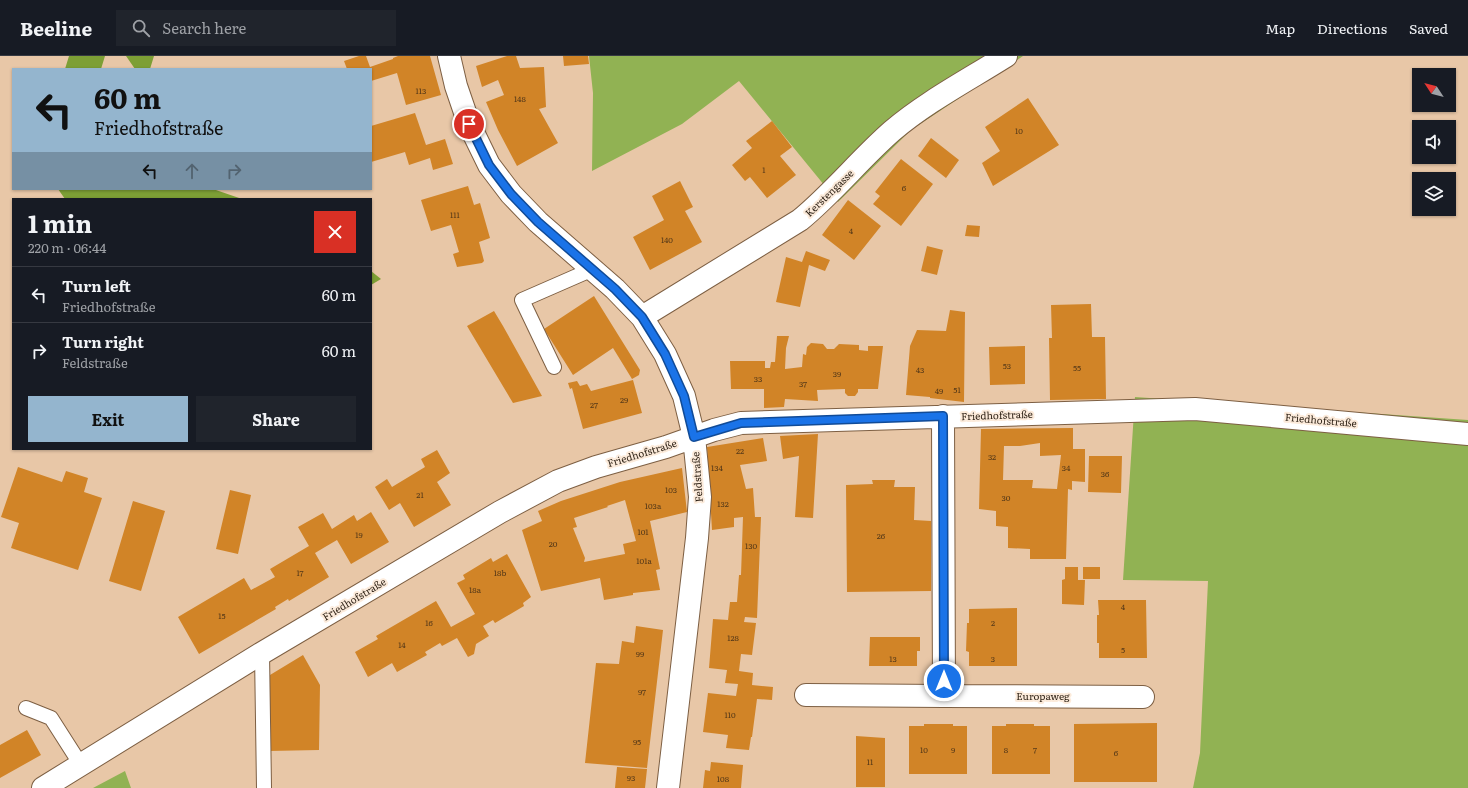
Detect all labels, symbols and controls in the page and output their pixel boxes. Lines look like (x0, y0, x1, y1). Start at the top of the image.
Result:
search box (116, 10, 396, 46)
text: Beeline (20, 14, 92, 42)
text: Search here (162, 16, 246, 39)
icon: search (130, 17, 152, 39)
text: Map (1265, 18, 1295, 38)
text: Directions (1317, 18, 1387, 38)
text: Saved (1409, 18, 1448, 38)
north arrow (1412, 68, 1456, 112)
map controls (1412, 68, 1456, 216)
text: 60 m (94, 76, 161, 118)
icon: left (28, 84, 80, 136)
house number: 113 (416, 85, 426, 96)
house number: 148 (514, 93, 526, 104)
pin (452, 107, 486, 141)
icon: arrive (458, 113, 480, 135)
text: Friedhofstraße (94, 114, 223, 141)
button: sound (1412, 120, 1456, 164)
house number: 10 (1015, 125, 1023, 136)
icon: left (139, 160, 161, 182)
icon: ahead (181, 160, 203, 182)
icon: right (223, 160, 245, 182)
house number: 1 (762, 164, 766, 175)
street label: Kerstengasse (801, 166, 856, 220)
button: layers (1412, 172, 1456, 216)
house number: 6 (902, 182, 907, 193)
text: 1 min (28, 205, 92, 240)
house number: 111 (450, 209, 461, 220)
button: close (314, 211, 356, 253)
house number: 4 (849, 225, 854, 236)
house number: 140 (661, 234, 673, 245)
text: 220 m · 06:44 (28, 238, 106, 257)
text: Turn left (62, 274, 131, 297)
text: 60 m (322, 283, 356, 306)
icon: left (28, 284, 50, 306)
text: Friedhofstraße (62, 297, 155, 316)
text: Turn right (62, 330, 144, 353)
text: 60 m (322, 339, 356, 362)
icon: right (28, 340, 50, 362)
text: Feldstraße (62, 353, 128, 372)
house number: 53 (1003, 360, 1011, 371)
house number: 55 (1073, 362, 1081, 373)
house number: 43 (916, 364, 924, 375)
house number: 39 (833, 368, 841, 379)
house number: 33 (754, 373, 762, 384)
house number: 37 (799, 378, 807, 389)
house number: 51 (953, 384, 961, 395)
house number: 49 (935, 385, 943, 396)
house number: 29 (620, 394, 628, 405)
button: Exit (28, 396, 188, 442)
button: Share (196, 396, 356, 442)
house number: 27 (590, 399, 598, 410)
street label: Friedhofstraße (961, 406, 1033, 423)
street label: Friedhofstraße (1285, 409, 1357, 430)
street label: Friedhofstraße (605, 435, 678, 470)
house number: 22 (736, 445, 744, 456)
street label: Feldstraße (687, 451, 706, 503)
house number: 32 (988, 451, 996, 462)
house number: 134 (711, 462, 724, 473)
house number: 34 (1062, 462, 1071, 473)
house number: 36 (1101, 468, 1110, 479)
house number: 103 (665, 484, 677, 495)
house number: 21 (416, 489, 424, 500)
house number: 30 (1002, 492, 1011, 503)
house number: 132 (717, 498, 729, 509)
house number: 103a (645, 500, 662, 511)
house number: 101 (637, 526, 649, 537)
house number: 19 (355, 529, 363, 540)
house number: 26 (877, 530, 886, 541)
house number: 20 (549, 538, 558, 549)
house number: 130 (745, 540, 757, 551)
house number: 101a (636, 555, 652, 566)
house number: 17 (296, 567, 304, 578)
house number: 18b (494, 567, 506, 578)
street label: Friedhofstraße (319, 574, 388, 624)
house number: 18a (469, 584, 482, 595)
house number: 4 (1121, 601, 1126, 612)
house number: 15 (218, 610, 226, 621)
house number: 16 (425, 617, 433, 628)
house number: 2 (991, 617, 995, 628)
house number: 128 (727, 632, 739, 643)
house number: 14 (398, 639, 406, 650)
house number: 5 (1121, 644, 1125, 655)
house number: 99 (636, 648, 644, 659)
house number: 13 (889, 653, 897, 664)
house number: 3 (991, 653, 995, 664)
position arrow (923, 660, 965, 702)
house number: 97 (638, 686, 646, 697)
street label: Europaweg (1016, 688, 1070, 703)
house number: 110 (724, 709, 736, 720)
house number: 95 (633, 736, 641, 747)
house number: 10 (920, 744, 928, 755)
house number: 9 (951, 744, 955, 755)
house number: 8 (1004, 744, 1009, 755)
house number: 7 (1033, 744, 1037, 755)
house number: 6 (1114, 747, 1119, 758)
house number: 11 (867, 756, 874, 767)
house number: 93 (627, 772, 635, 783)
house number: 108 (717, 773, 730, 784)

